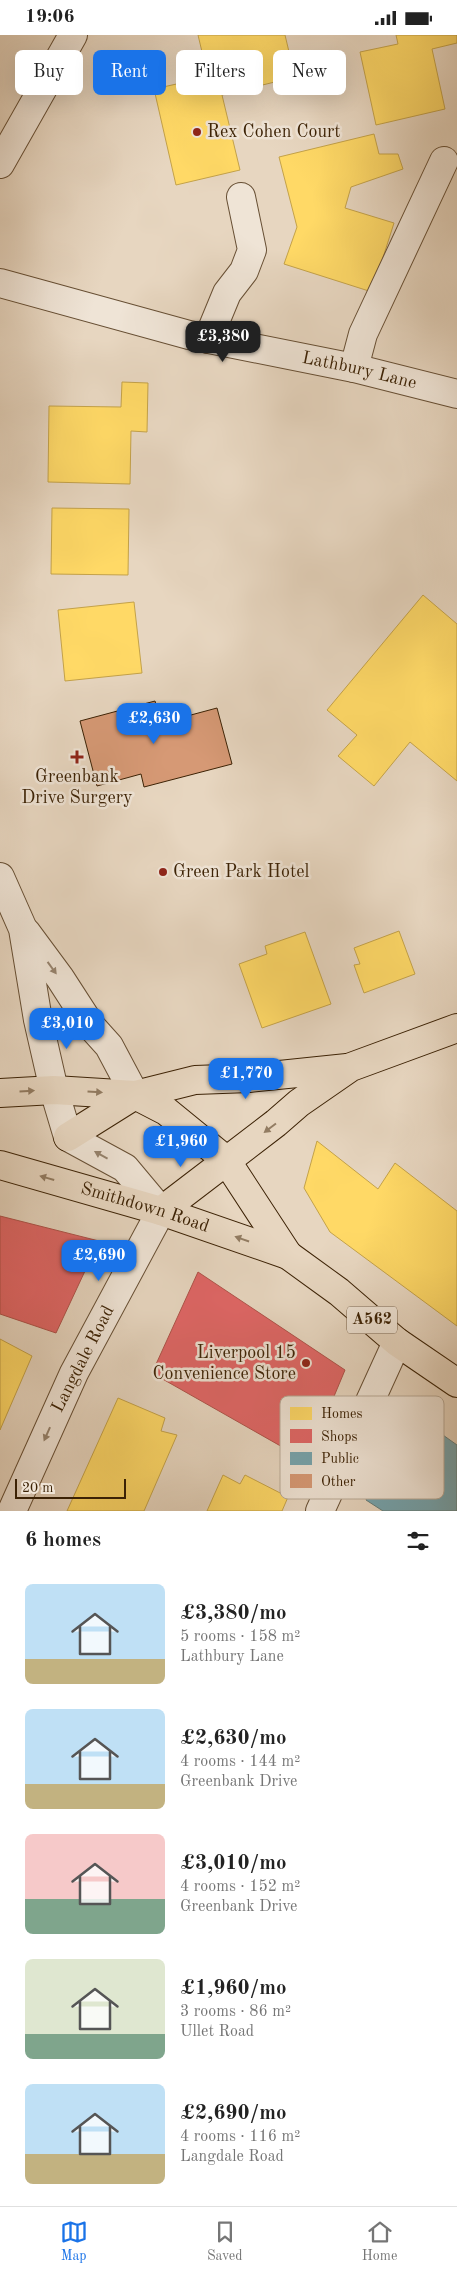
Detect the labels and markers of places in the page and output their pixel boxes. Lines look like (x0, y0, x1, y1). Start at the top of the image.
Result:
place label: Rex Cohen Court (207, 123, 341, 141)
marker: Rex Cohen Court (191, 126, 203, 138)
pin: £3,380 (182, 321, 264, 363)
pin: £2,630 (113, 703, 195, 745)
marker: Greenbank Drive Surgery (70, 750, 84, 764)
place label: Greenbank Drive Surgery (21, 768, 133, 807)
place label: Green Park Hotel (173, 863, 309, 881)
marker: Green Park Hotel (157, 866, 169, 878)
pin: £3,010 (26, 1007, 108, 1050)
pin: £1,770 (205, 1057, 287, 1100)
pin: £1,960 (140, 1125, 222, 1168)
pin: £2,690 (58, 1239, 140, 1282)
place label: Liverpool 15 Convenience Store (153, 1344, 296, 1383)
marker: Liverpool 15 Convenience Store (300, 1357, 312, 1369)

